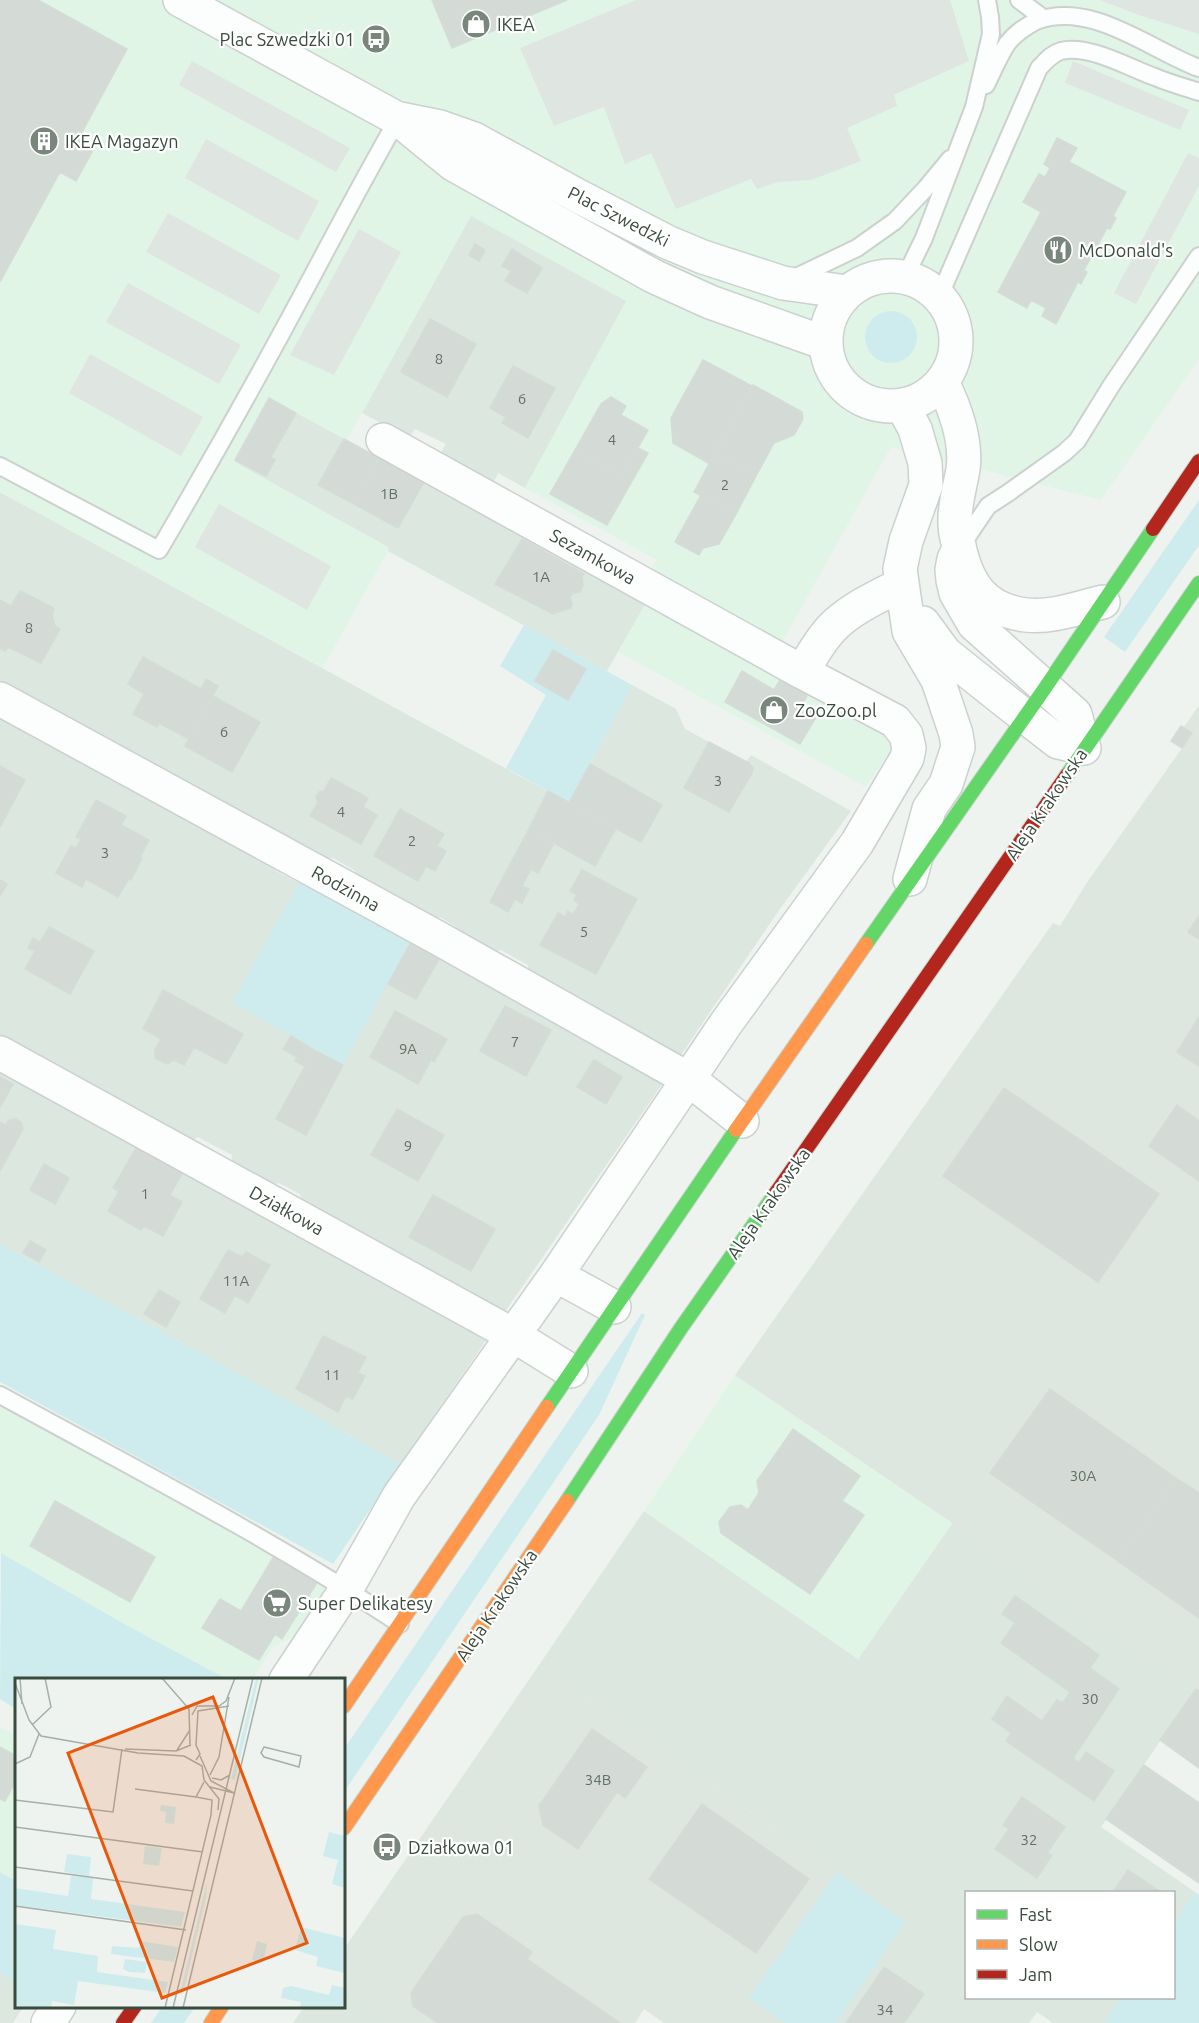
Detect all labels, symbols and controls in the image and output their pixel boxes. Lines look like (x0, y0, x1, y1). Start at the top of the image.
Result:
shop icon: IKEA (460, 8, 492, 40)
place label: IKEA (497, 14, 535, 34)
bus stop icon: Plac Szwedzki 01 (360, 23, 392, 55)
place label: Plac Szwedzki 01 (219, 29, 355, 49)
building icon: IKEA Magazyn (28, 125, 60, 157)
place label: IKEA Magazyn (65, 131, 179, 151)
street label: Plac Szwedzki (565, 182, 673, 250)
restaurant icon: McDonald's (1042, 234, 1074, 266)
place label: McDonald's (1079, 240, 1173, 260)
house number: 8 (435, 350, 443, 367)
house number: 6 (518, 390, 526, 407)
house number: 4 (608, 431, 616, 448)
house number: 2 (721, 476, 729, 493)
house number: 1B (380, 485, 398, 502)
street label: Sezamkowa (547, 524, 639, 588)
house number: 1A (532, 568, 550, 585)
house number: 8 (25, 619, 33, 636)
shop icon: ZooZoo.pl (758, 694, 790, 726)
place label: ZooZoo.pl (795, 700, 877, 720)
house number: 6 (220, 723, 228, 740)
street label: Aleja Krakowska (1001, 744, 1091, 864)
house number: 3 (714, 772, 722, 789)
house number: 4 (337, 803, 345, 820)
house number: 2 (408, 832, 416, 849)
house number: 3 (101, 844, 109, 861)
street label: Rodzinna (308, 861, 384, 915)
house number: 5 (580, 923, 588, 940)
house number: 7 (511, 1033, 519, 1050)
house number: 9A (399, 1040, 417, 1057)
house number: 9 (404, 1137, 412, 1154)
street label: Aleja Krakowska (722, 1144, 814, 1262)
street label: Działkowa (246, 1181, 328, 1239)
house number: 1 (141, 1185, 149, 1202)
house number: 11A (223, 1272, 250, 1289)
house number: 11 (324, 1366, 340, 1383)
house number: 30A (1070, 1467, 1097, 1484)
street label: Aleja Krakowska (451, 1545, 541, 1665)
supermarket icon: Super Delikatesy (261, 1587, 293, 1619)
place label: Super Delikatesy (298, 1593, 433, 1613)
inset map (15, 1678, 345, 2008)
house number: 30 (1082, 1690, 1098, 1707)
house number: 34B (585, 1771, 611, 1788)
bus stop icon: Działkowa 01 (371, 1831, 403, 1863)
house number: 32 (1021, 1831, 1037, 1848)
place label: Działkowa 01 (408, 1837, 514, 1857)
legend (965, 1891, 1175, 1999)
text: Fast (1019, 1904, 1052, 1924)
text: Slow (1019, 1934, 1058, 1954)
text: Jam (1019, 1964, 1053, 1984)
house number: 34 (877, 2001, 893, 2018)

